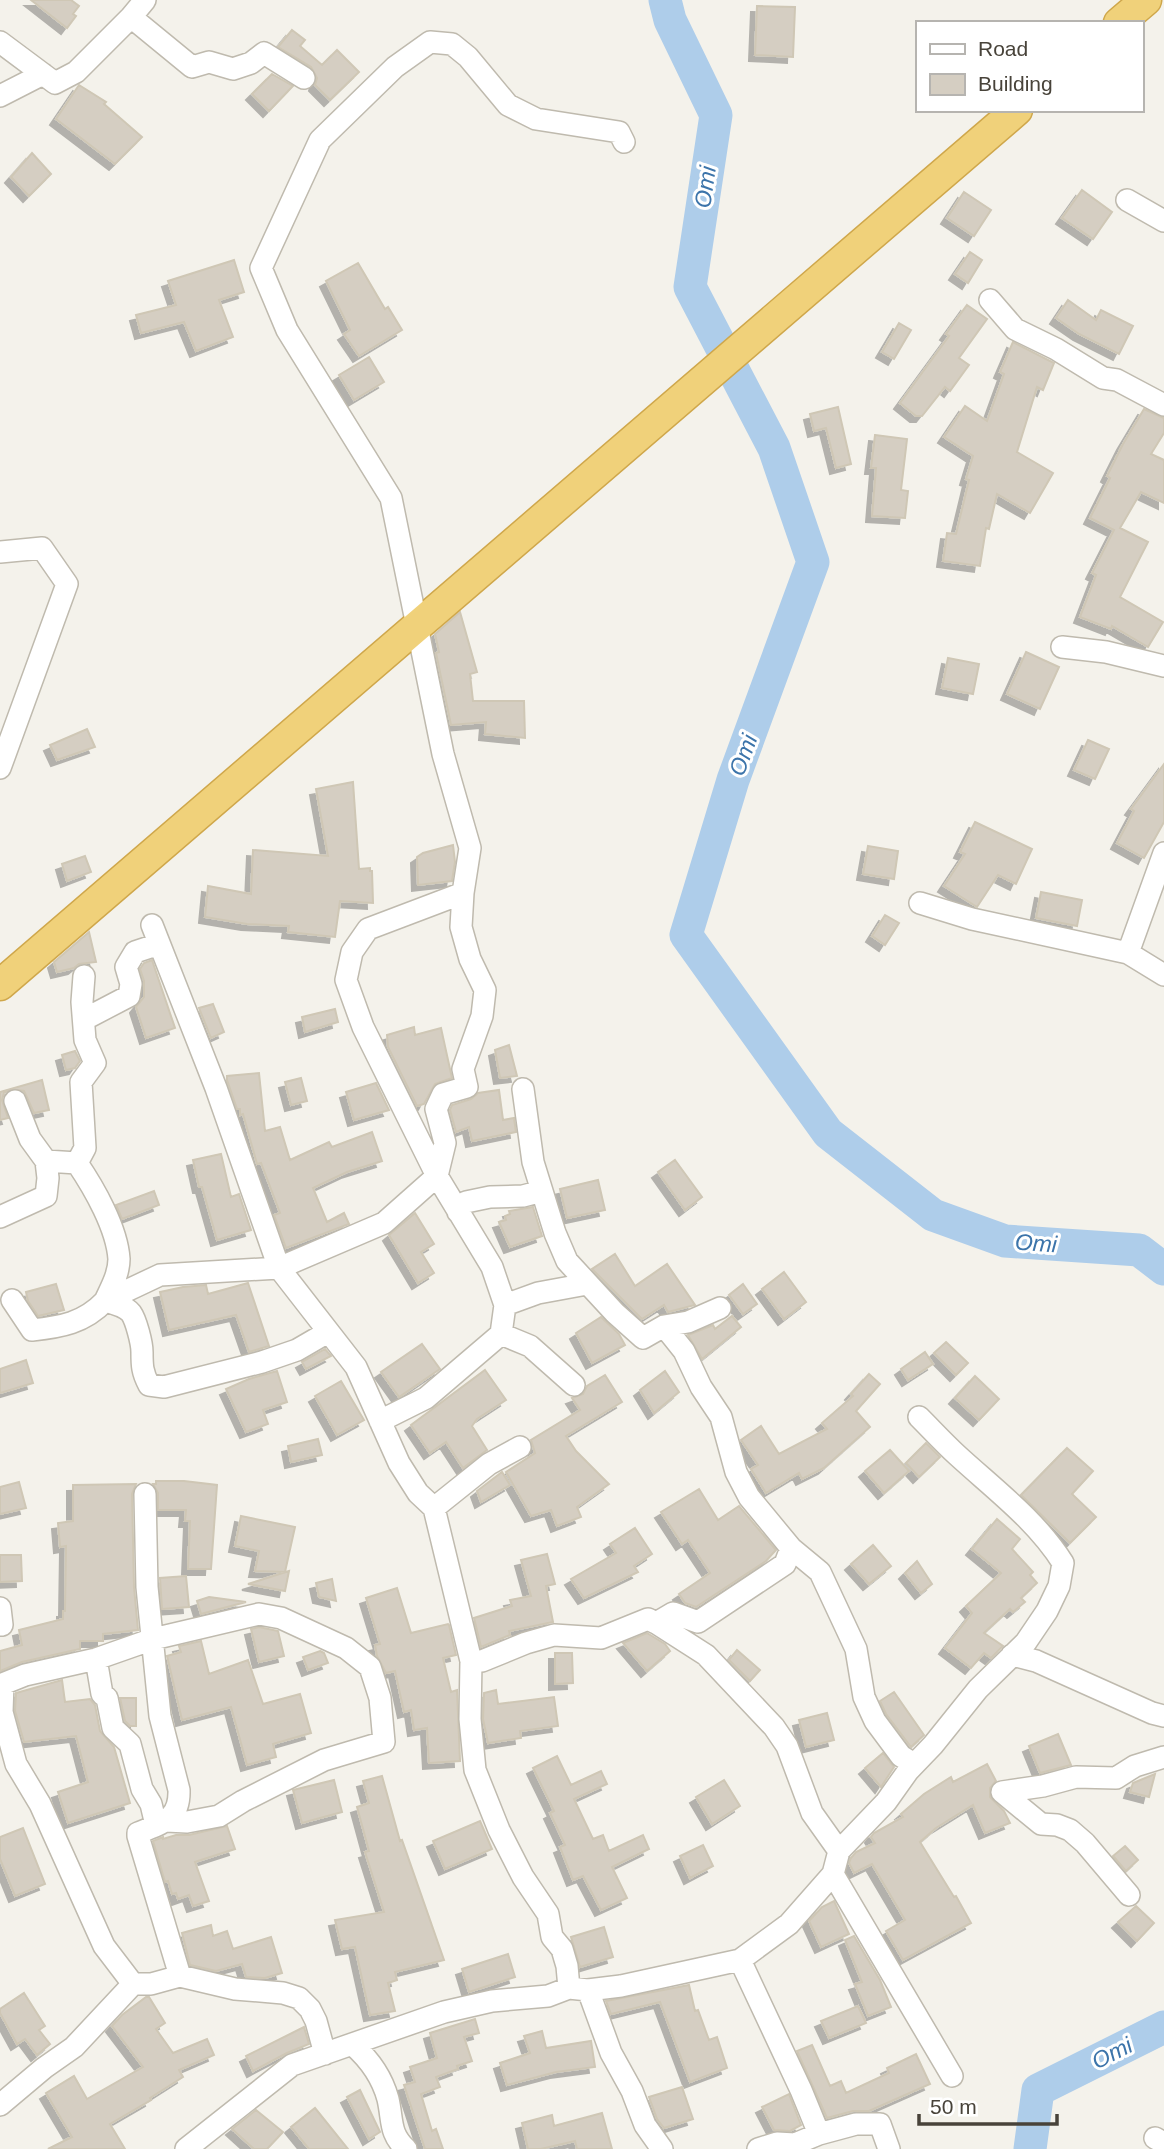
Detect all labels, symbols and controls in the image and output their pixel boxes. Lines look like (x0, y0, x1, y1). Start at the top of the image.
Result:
legend (916, 21, 1143, 112)
text: Road (978, 37, 1028, 60)
text: Building (978, 72, 1053, 95)
water label: Omi (689, 163, 721, 210)
water label: Omi (724, 730, 763, 779)
water label: Omi (1014, 1229, 1059, 1258)
water label: Omi (1087, 2031, 1137, 2074)
scale bar (919, 2082, 1057, 2126)
text: 50 m (930, 2095, 977, 2118)

